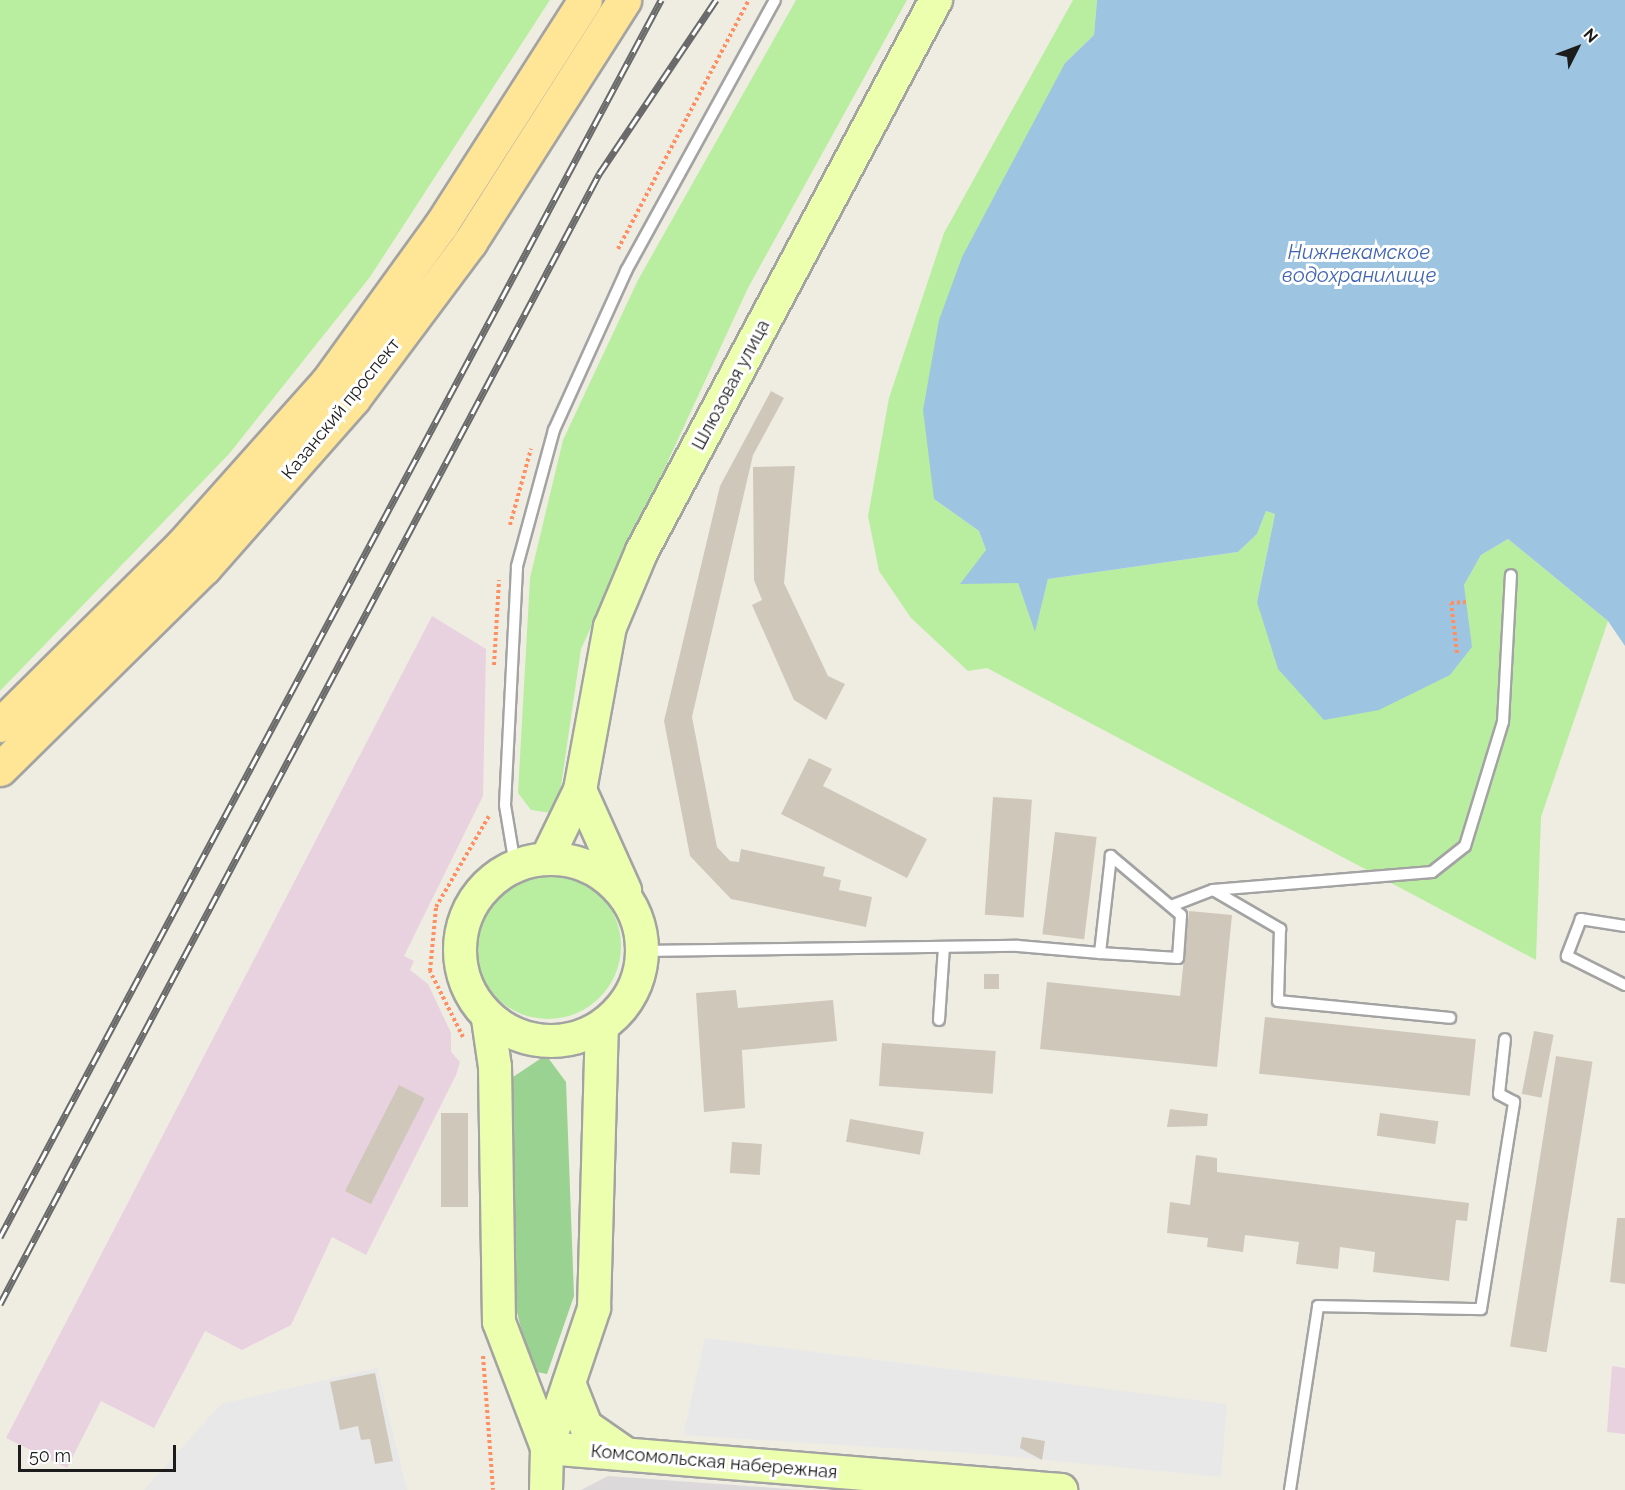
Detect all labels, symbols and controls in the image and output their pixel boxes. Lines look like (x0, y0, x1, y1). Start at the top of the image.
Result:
north arrow (1547, 18, 1607, 78)
text: N (1580, 25, 1602, 47)
water label: Нижнекамское водохранилище (1281, 240, 1437, 287)
street label: Шлюзовая улица (688, 316, 774, 454)
street label: Казанский проспект (277, 334, 405, 484)
scale bar (21, 1433, 178, 1471)
street label: Комсомольская набережная (590, 1440, 838, 1484)
text: 50 m (29, 1445, 71, 1466)

